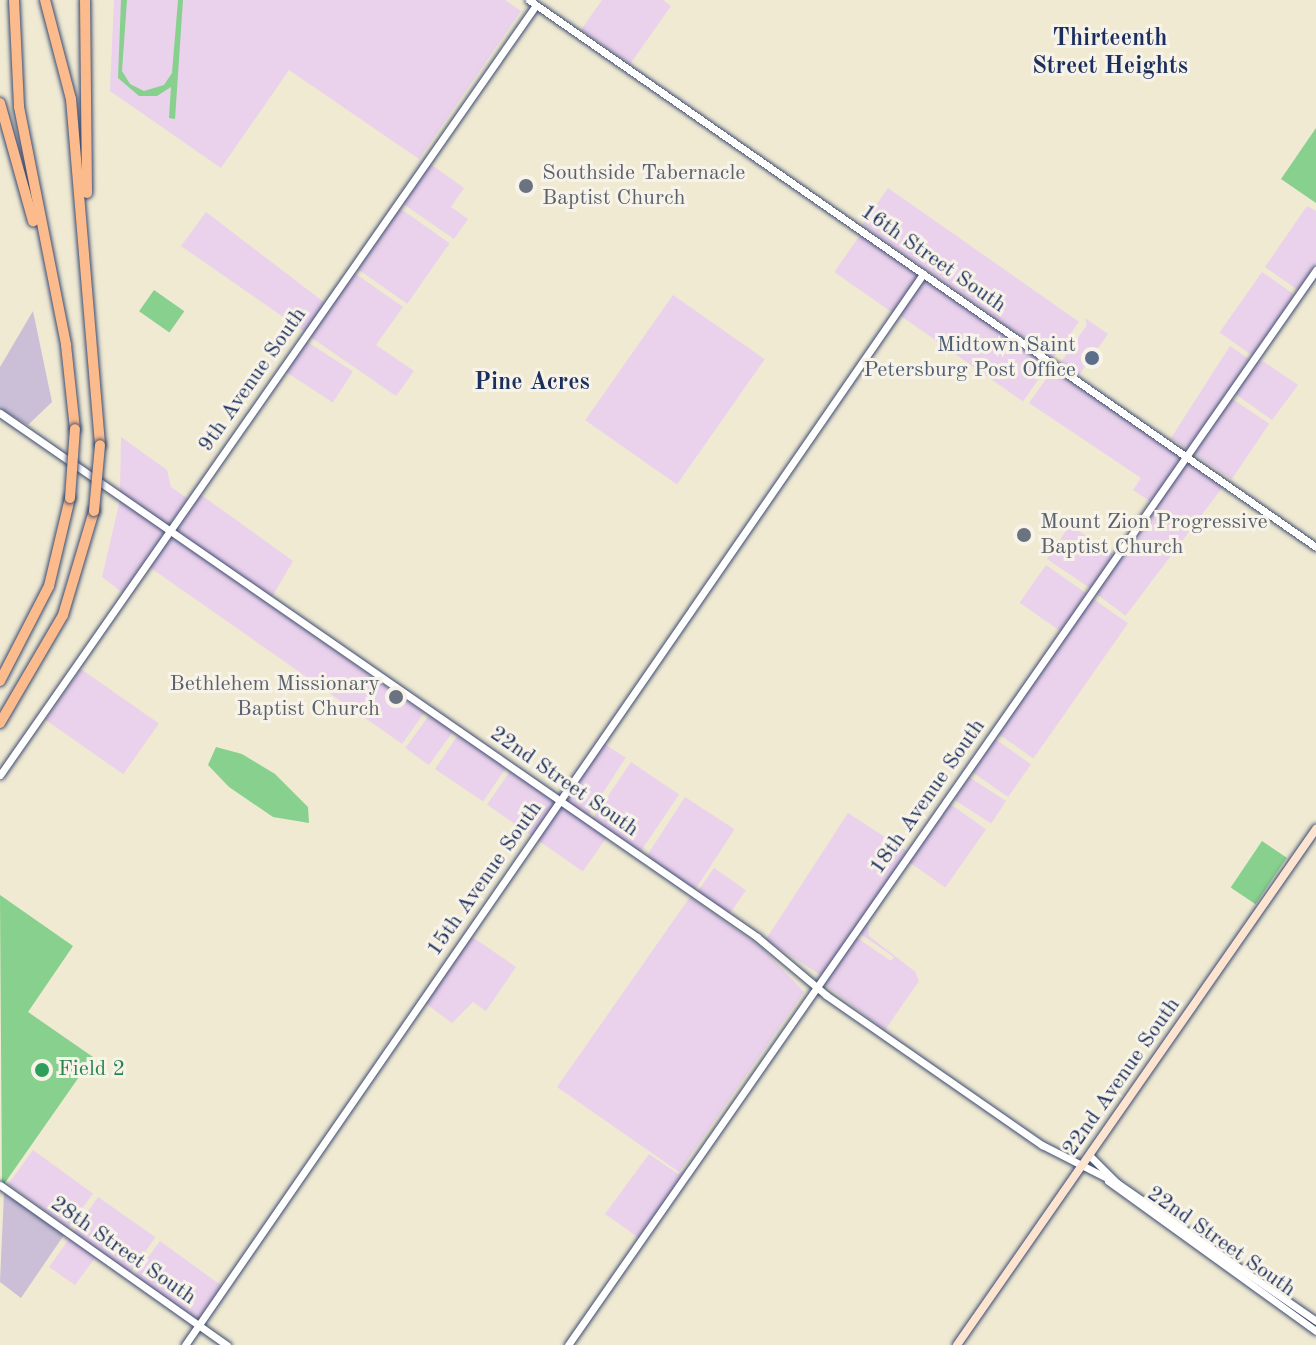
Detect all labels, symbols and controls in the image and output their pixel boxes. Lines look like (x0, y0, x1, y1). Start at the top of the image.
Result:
district label: Thirteenth Street Heights (1032, 26, 1188, 82)
place label: Southside Tabernacle Baptist Church (542, 160, 745, 212)
marker: Southside Tabernacle Baptist Church (517, 177, 535, 195)
street label: 16th Street South (855, 199, 1011, 319)
street label: 9th Avenue South (193, 303, 313, 457)
place label: Midtown Saint Petersburg Post Office (863, 332, 1076, 384)
marker: Midtown Saint Petersburg Post Office (1083, 349, 1101, 367)
district label: Pine Acres (474, 370, 590, 398)
place label: Mount Zion Progressive Baptist Church (1040, 509, 1268, 560)
marker: Mount Zion Progressive Baptist Church (1015, 526, 1033, 544)
place label: Bethlehem Missionary Baptist Church (170, 671, 380, 722)
marker: Bethlehem Missionary Baptist Church (387, 688, 405, 706)
street label: 18th Avenue South (865, 714, 991, 880)
street label: 22nd Street South (485, 721, 643, 843)
street label: 15th Avenue South (422, 796, 548, 962)
street label: 22nd Avenue South (1058, 993, 1186, 1161)
place label: Field 2 (58, 1057, 125, 1083)
marker: Field 2 (33, 1061, 51, 1079)
street label: 22nd Street South (1142, 1181, 1300, 1303)
street label: 28th Street South (45, 1191, 201, 1311)

